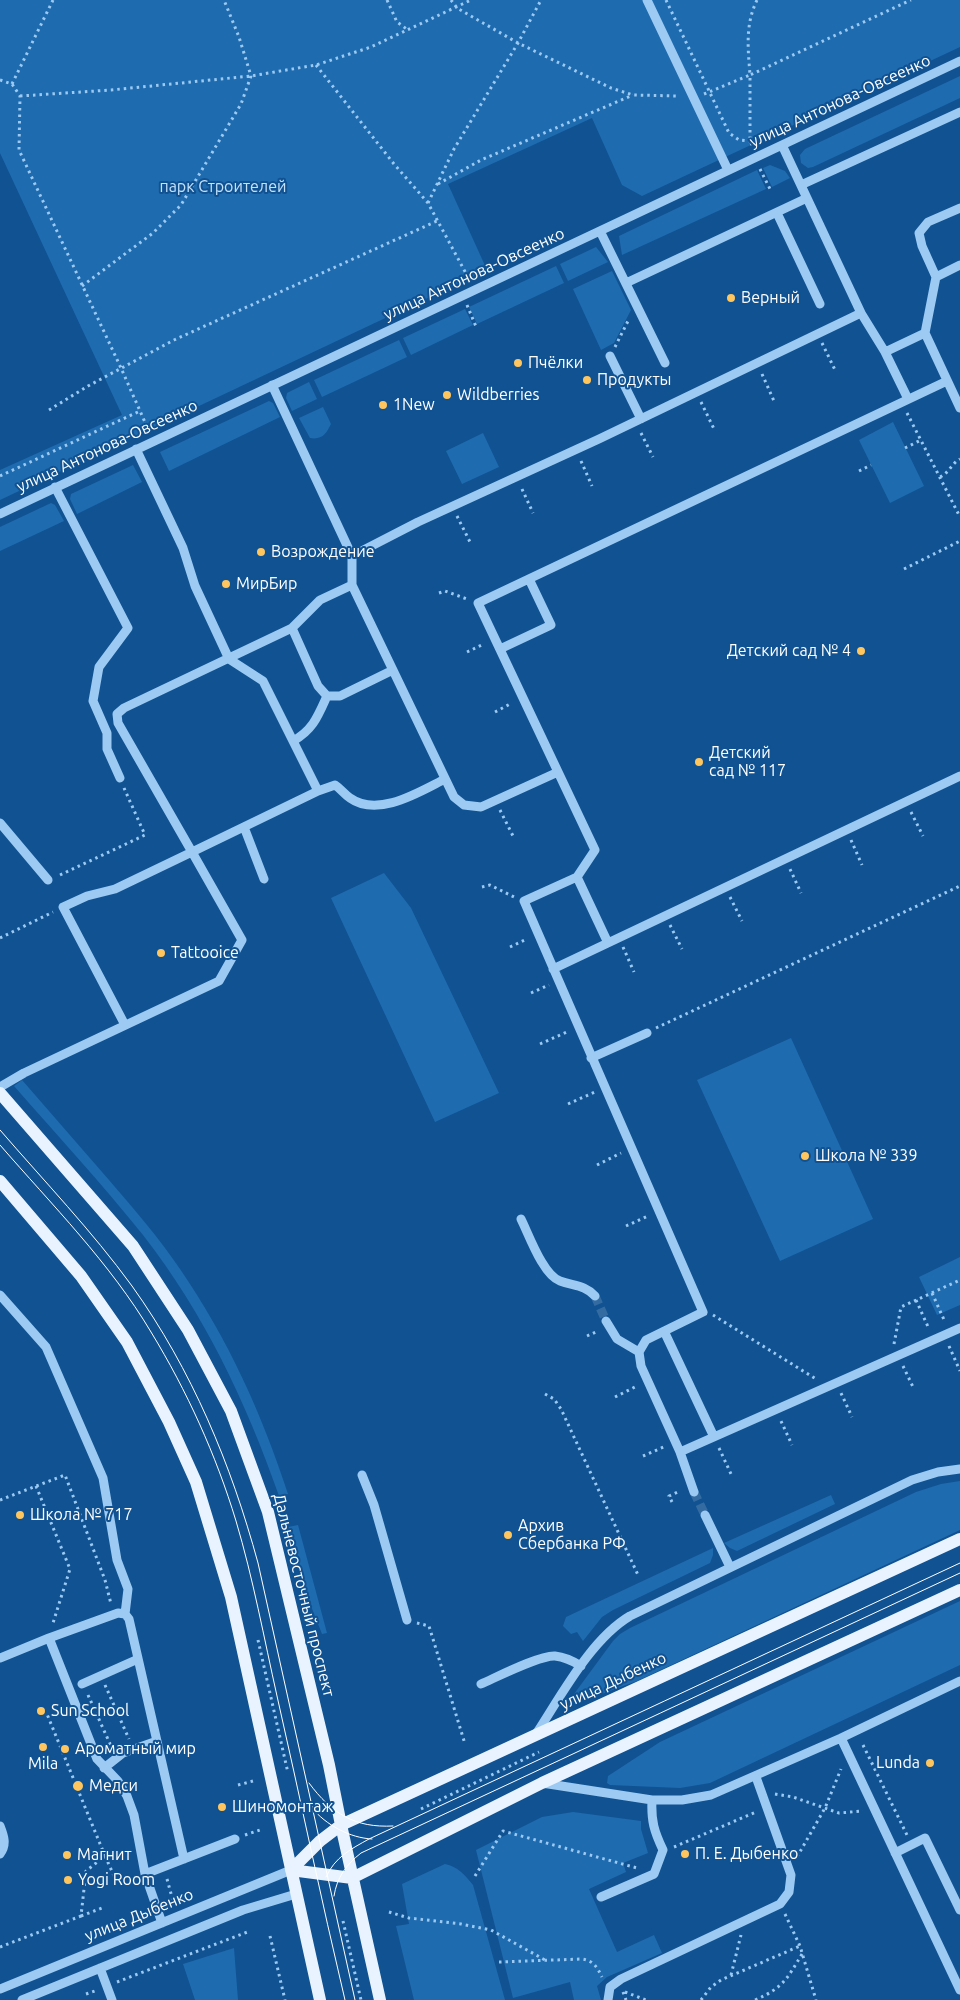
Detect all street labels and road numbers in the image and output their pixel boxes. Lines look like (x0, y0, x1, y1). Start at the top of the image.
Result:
street label: улица Антонова-Овсеенко (747, 51, 933, 151)
street label: улица Антонова-Овсеенко (381, 224, 567, 324)
street label: улица Антонова-Овсеенко (14, 396, 200, 496)
street label: Дальневосточный проспект (269, 1491, 339, 1699)
street label: улица Дыбенко (557, 1648, 669, 1714)
street label: улица Дыбенко (82, 1884, 196, 1946)

